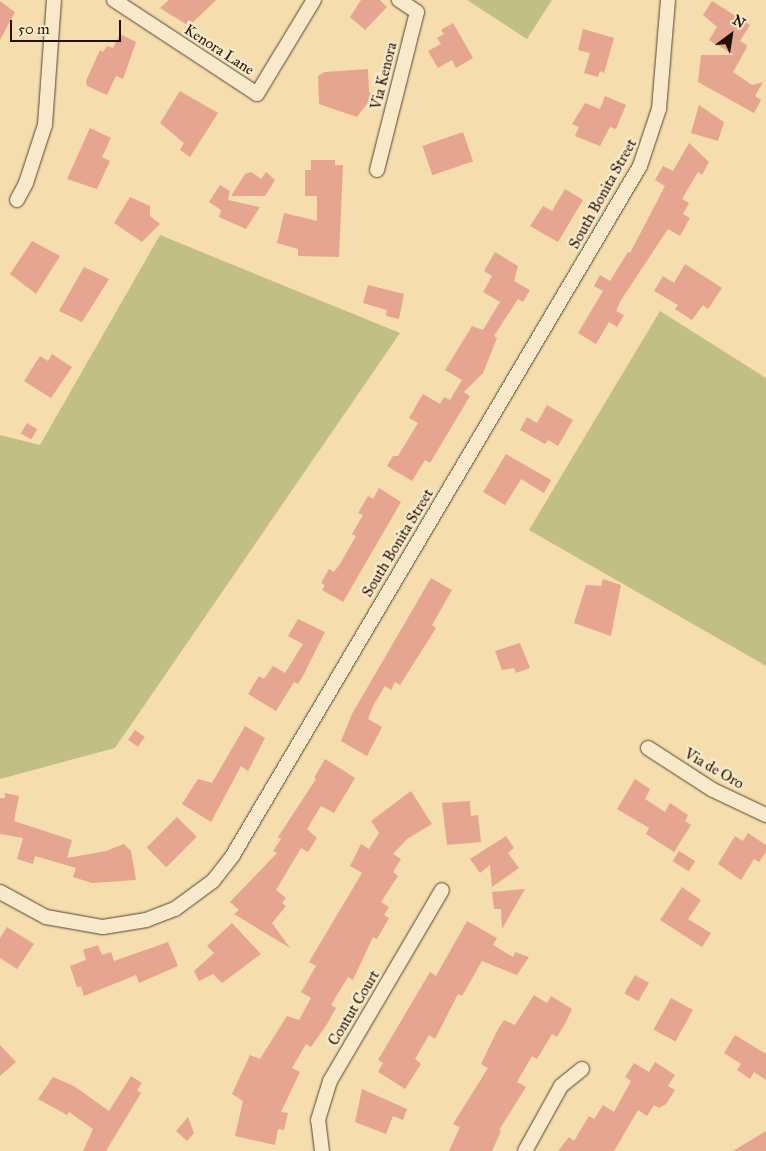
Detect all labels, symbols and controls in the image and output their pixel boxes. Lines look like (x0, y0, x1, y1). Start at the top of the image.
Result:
scale bar (12, 10, 124, 42)
north arrow (706, 10, 756, 60)
text: N (730, 11, 748, 32)
text: 50 m (18, 20, 50, 38)
street label: Kenora Lane (181, 21, 257, 79)
street label: Via Kenora (367, 41, 401, 111)
street label: South Bonita Street (565, 136, 641, 252)
street label: South Bonita Street (359, 486, 437, 600)
street label: Via de Oro (681, 745, 747, 793)
street label: Contut Court (324, 967, 384, 1049)

